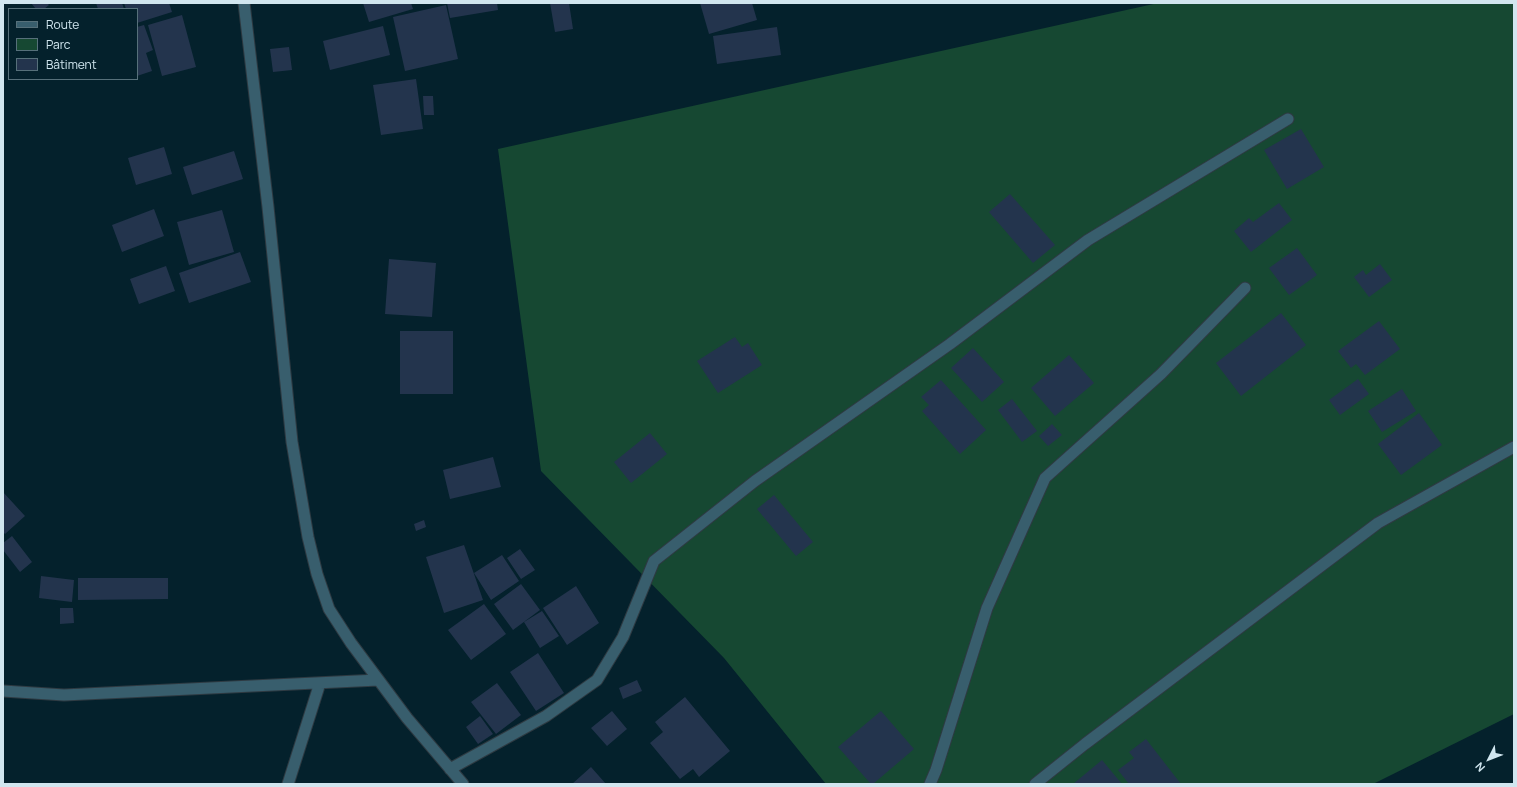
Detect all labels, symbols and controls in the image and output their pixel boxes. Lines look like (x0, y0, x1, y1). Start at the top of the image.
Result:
legend (8, 8, 138, 80)
text: Route (46, 16, 79, 33)
text: Parc (46, 36, 70, 53)
text: Bâtiment (46, 56, 97, 73)
north arrow (1469, 739, 1509, 779)
text: N (1471, 759, 1488, 775)

